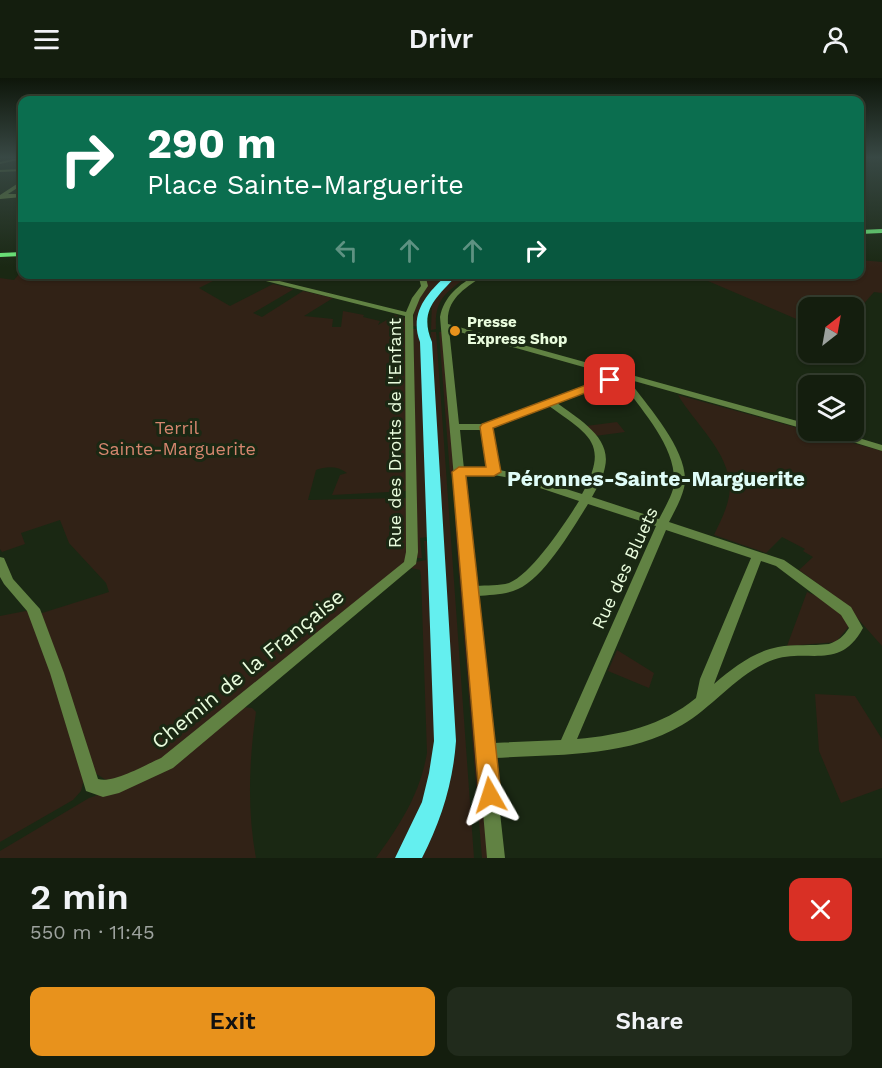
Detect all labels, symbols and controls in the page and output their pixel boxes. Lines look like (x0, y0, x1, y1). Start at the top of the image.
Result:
icon: menu (30, 23, 63, 56)
text: Drivr (409, 23, 473, 55)
icon: person (819, 23, 852, 56)
text: 290 m (147, 119, 277, 168)
icon: right (48, 120, 126, 198)
text: Place Sainte-Marguerite (147, 169, 464, 201)
icon: left (330, 234, 363, 267)
icon: ahead (393, 234, 426, 267)
icon: ahead (456, 234, 489, 267)
icon: right (519, 234, 552, 267)
north arrow (798, 297, 864, 363)
map controls (798, 297, 864, 441)
place label: Presse Express Shop (467, 313, 567, 348)
street label: Rue des Droits de l'Enfant (384, 317, 405, 548)
marker: Presse Express Shop (448, 324, 462, 338)
pin (584, 354, 635, 405)
icon: arrive (593, 363, 626, 396)
button: layers (798, 375, 864, 441)
park label: Terril Sainte-Marguerite (98, 417, 256, 459)
district label: Péronnes-Sainte-Marguerite (507, 466, 805, 491)
street label: Rue des Bluets (587, 503, 662, 632)
street label: Chemin de la Française (146, 583, 349, 754)
position arrow (458, 763, 522, 827)
text: 2 min (30, 876, 129, 918)
button: close (789, 878, 852, 941)
text: 550 m · 11:45 (30, 920, 155, 944)
button: Exit (30, 987, 435, 1056)
button: Share (447, 987, 852, 1056)

